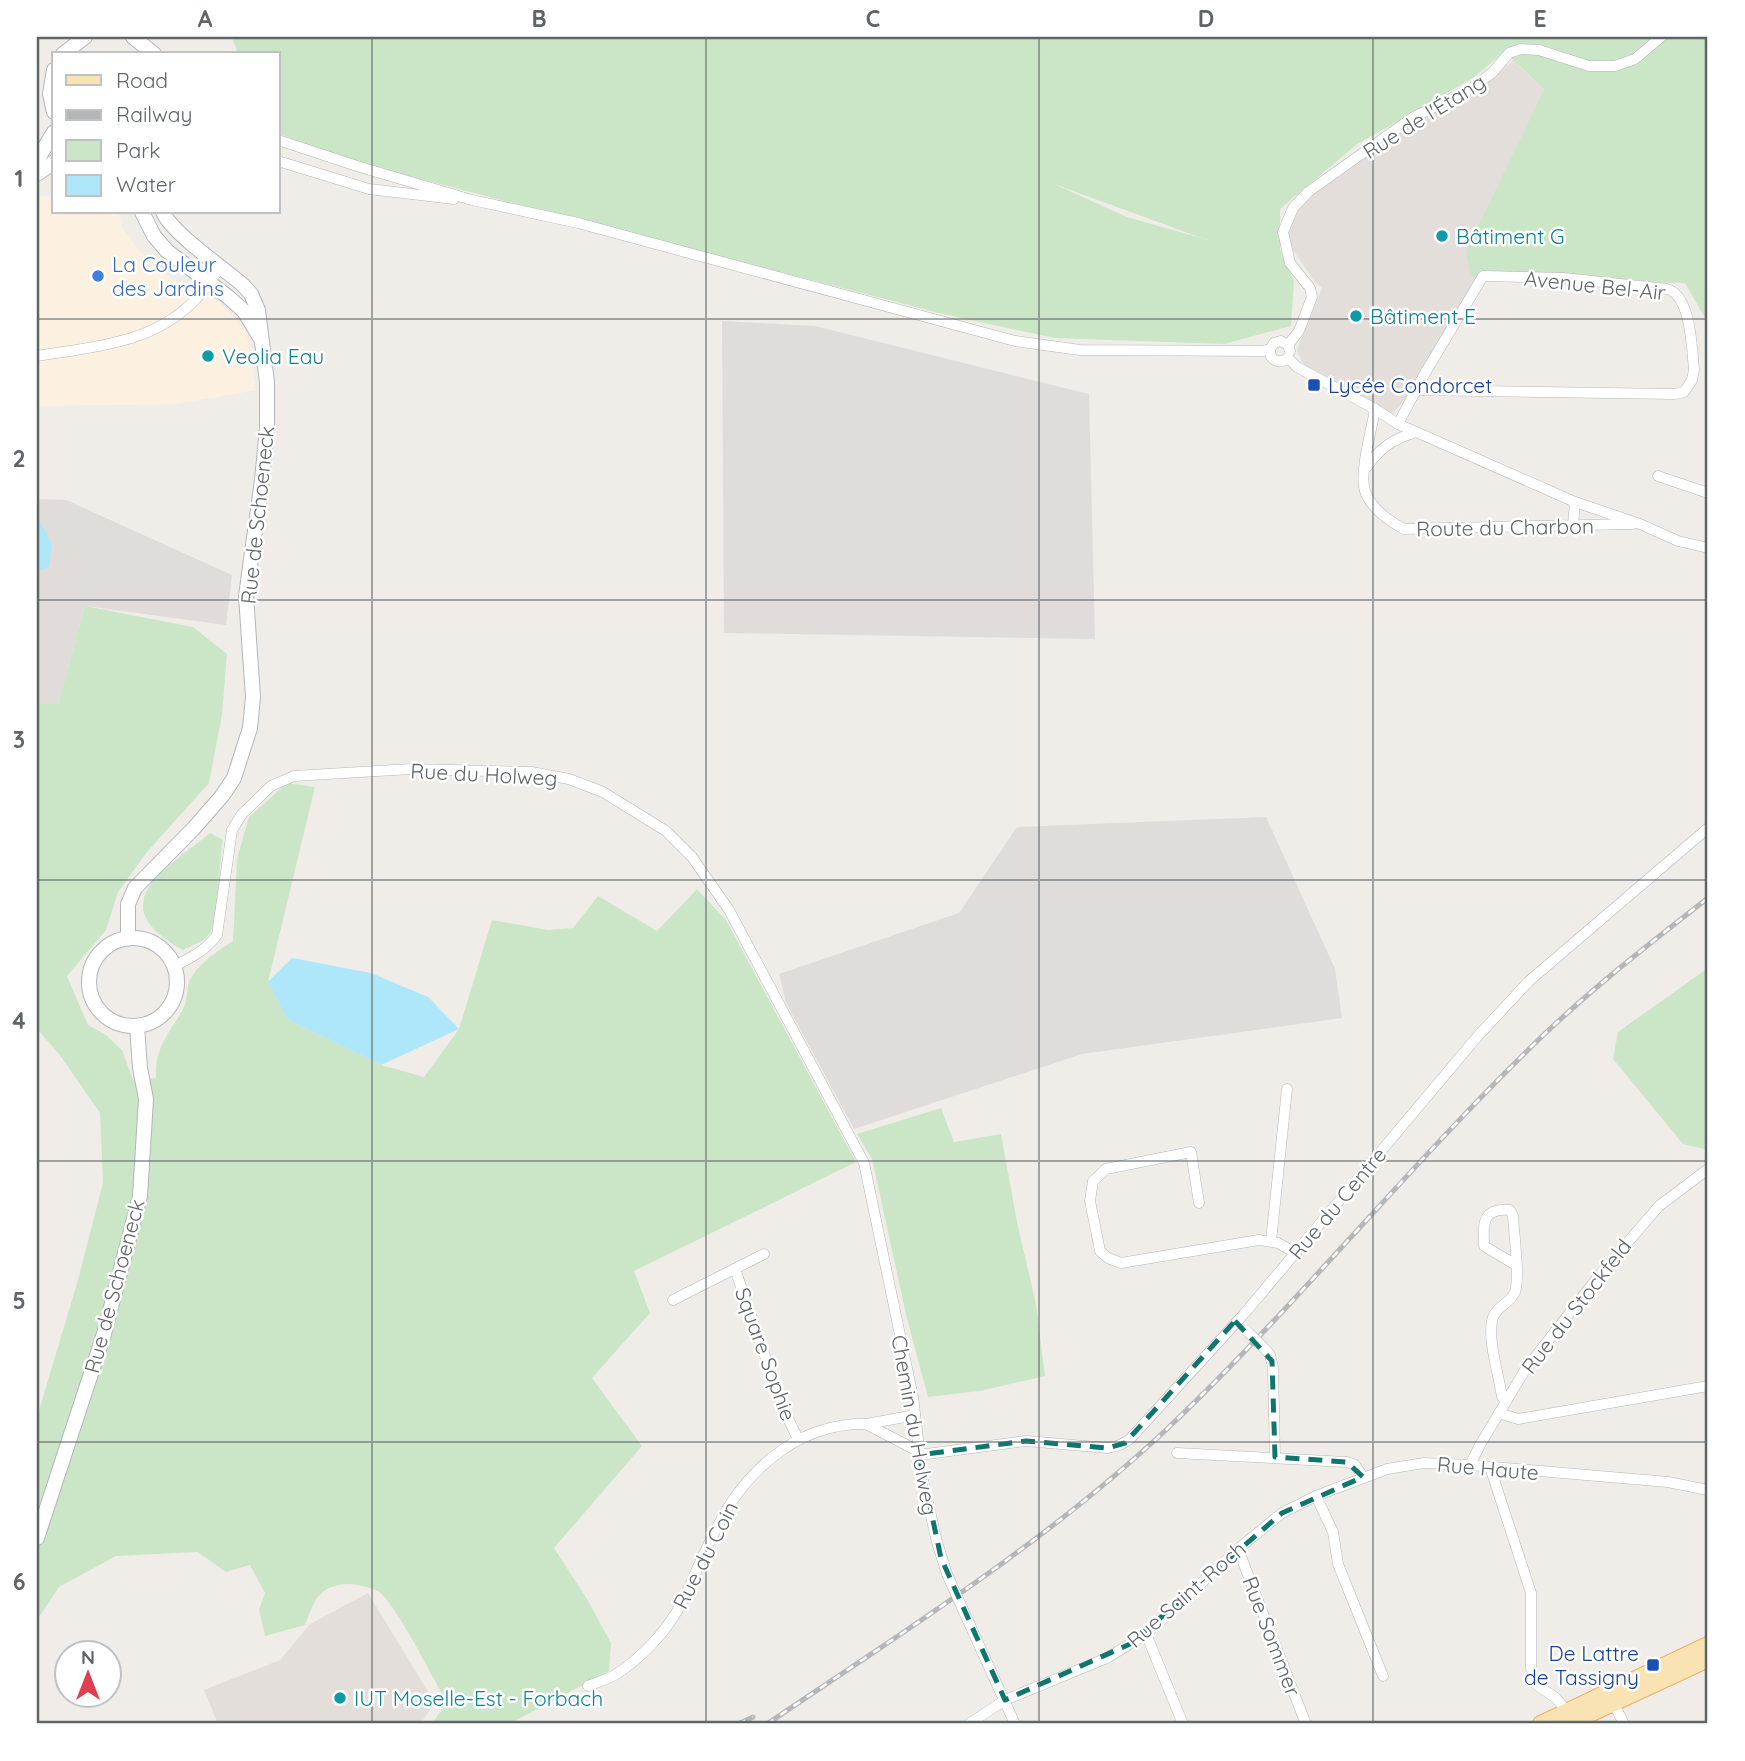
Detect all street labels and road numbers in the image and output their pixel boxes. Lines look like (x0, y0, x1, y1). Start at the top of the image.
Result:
street label: Rue de l'Étang (1358, 68, 1490, 164)
street label: Avenue Bel-Air (1523, 265, 1667, 305)
street label: Rue de Schoeneck (235, 425, 279, 605)
street label: Route du Charbon (1416, 512, 1594, 542)
street label: Rue du Holweg (410, 757, 558, 791)
street label: Rue du Centre (1283, 1142, 1391, 1264)
street label: Rue de Schoeneck (78, 1196, 150, 1376)
street label: Rue du Stockfeld (1515, 1233, 1637, 1379)
street label: Square Sophie (730, 1284, 802, 1424)
street label: Chemin du Holweg (886, 1333, 944, 1517)
street label: Rue Haute (1436, 1451, 1540, 1485)
street label: Rue du Coin (667, 1497, 743, 1613)
street label: Rue Saint-Roch (1121, 1535, 1251, 1653)
street label: Rue Sommer (1237, 1572, 1307, 1700)

